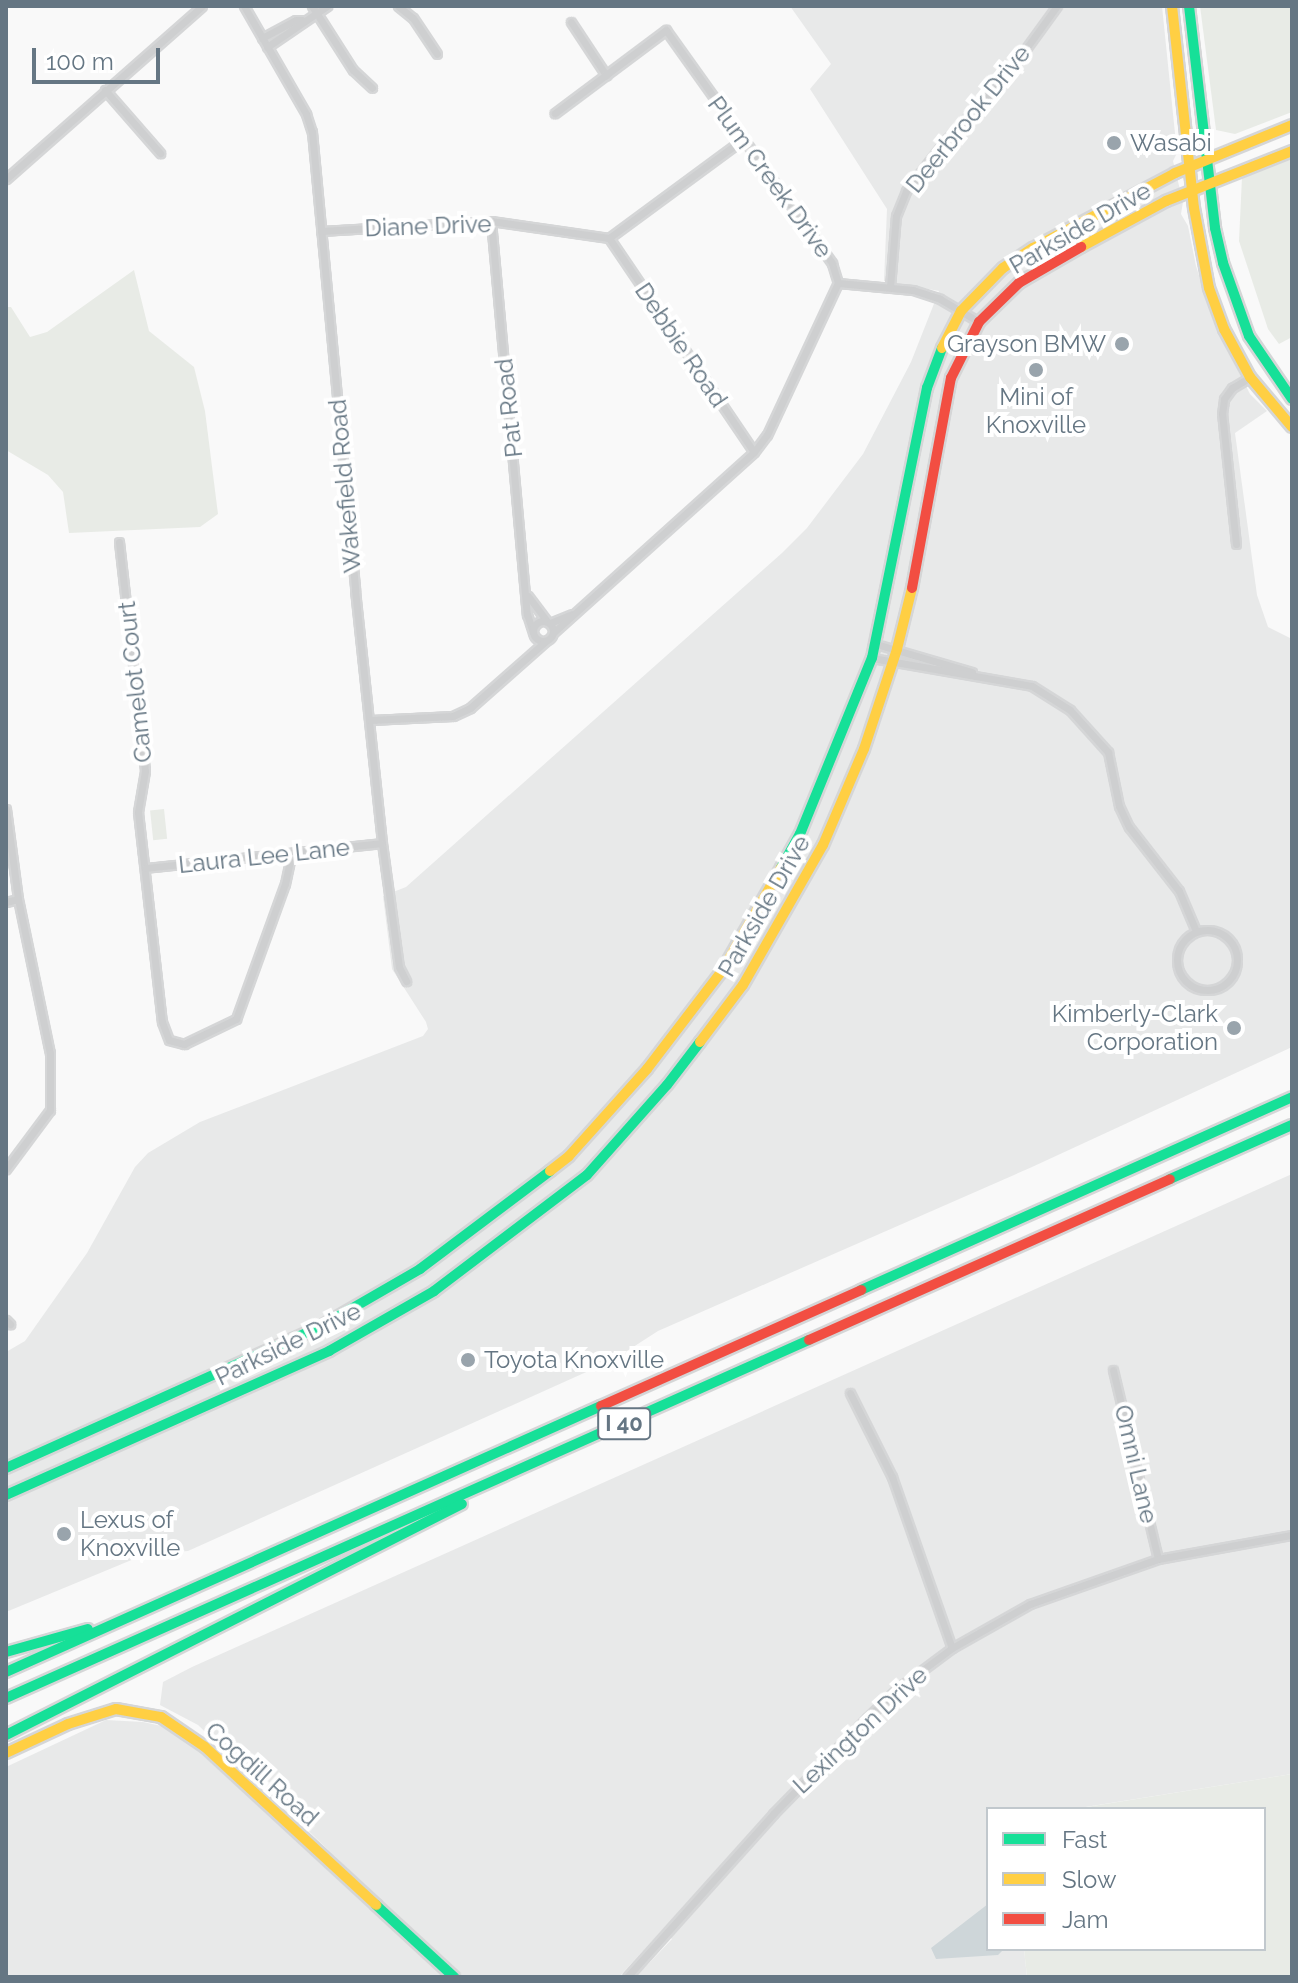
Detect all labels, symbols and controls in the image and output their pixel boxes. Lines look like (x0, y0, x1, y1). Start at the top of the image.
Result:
scale bar (36, 32, 164, 82)
street label: Deerbrook Drive (900, 40, 1036, 198)
text: 100 m (46, 47, 114, 76)
street label: Plum Creek Drive (702, 91, 838, 263)
place label: Wasabi (1130, 129, 1212, 157)
marker: Wasabi (1105, 134, 1123, 152)
street label: Parkside Drive (1004, 176, 1156, 280)
street label: Diane Drive (364, 209, 492, 243)
street label: Debbie Road (629, 277, 733, 413)
place label: Grayson BMW (947, 330, 1106, 358)
marker: Grayson BMW (1113, 335, 1131, 353)
street label: Pat Road (489, 357, 529, 459)
marker: Mini of Knoxville (1027, 361, 1045, 379)
place label: Mini of Knoxville (986, 383, 1086, 439)
street label: Wakefield Road (323, 398, 367, 574)
street label: Camelot Court (112, 600, 158, 764)
street label: Parkside Drive (712, 830, 816, 982)
street label: Laura Lee Lane (177, 833, 351, 879)
place label: Kimberly-Clark Corporation (1052, 1000, 1218, 1056)
marker: Kimberly-Clark Corporation (1225, 1019, 1243, 1037)
street label: Parkside Drive (211, 1296, 365, 1392)
place label: Toyota Knoxville (484, 1346, 664, 1374)
marker: Toyota Knoxville (459, 1351, 477, 1369)
street label: Omni Lane (1108, 1402, 1164, 1526)
road number: I 40 (596, 1406, 652, 1442)
place label: Lexus of Knoxville (80, 1506, 180, 1562)
marker: Lexus of Knoxville (55, 1525, 73, 1543)
street label: Lexington Drive (787, 1660, 933, 1800)
street label: Cogdill Road (199, 1716, 325, 1832)
legend (986, 1807, 1266, 1951)
text: Fast (1062, 1825, 1107, 1854)
text: Slow (1062, 1865, 1116, 1894)
text: Jam (1062, 1905, 1108, 1934)

